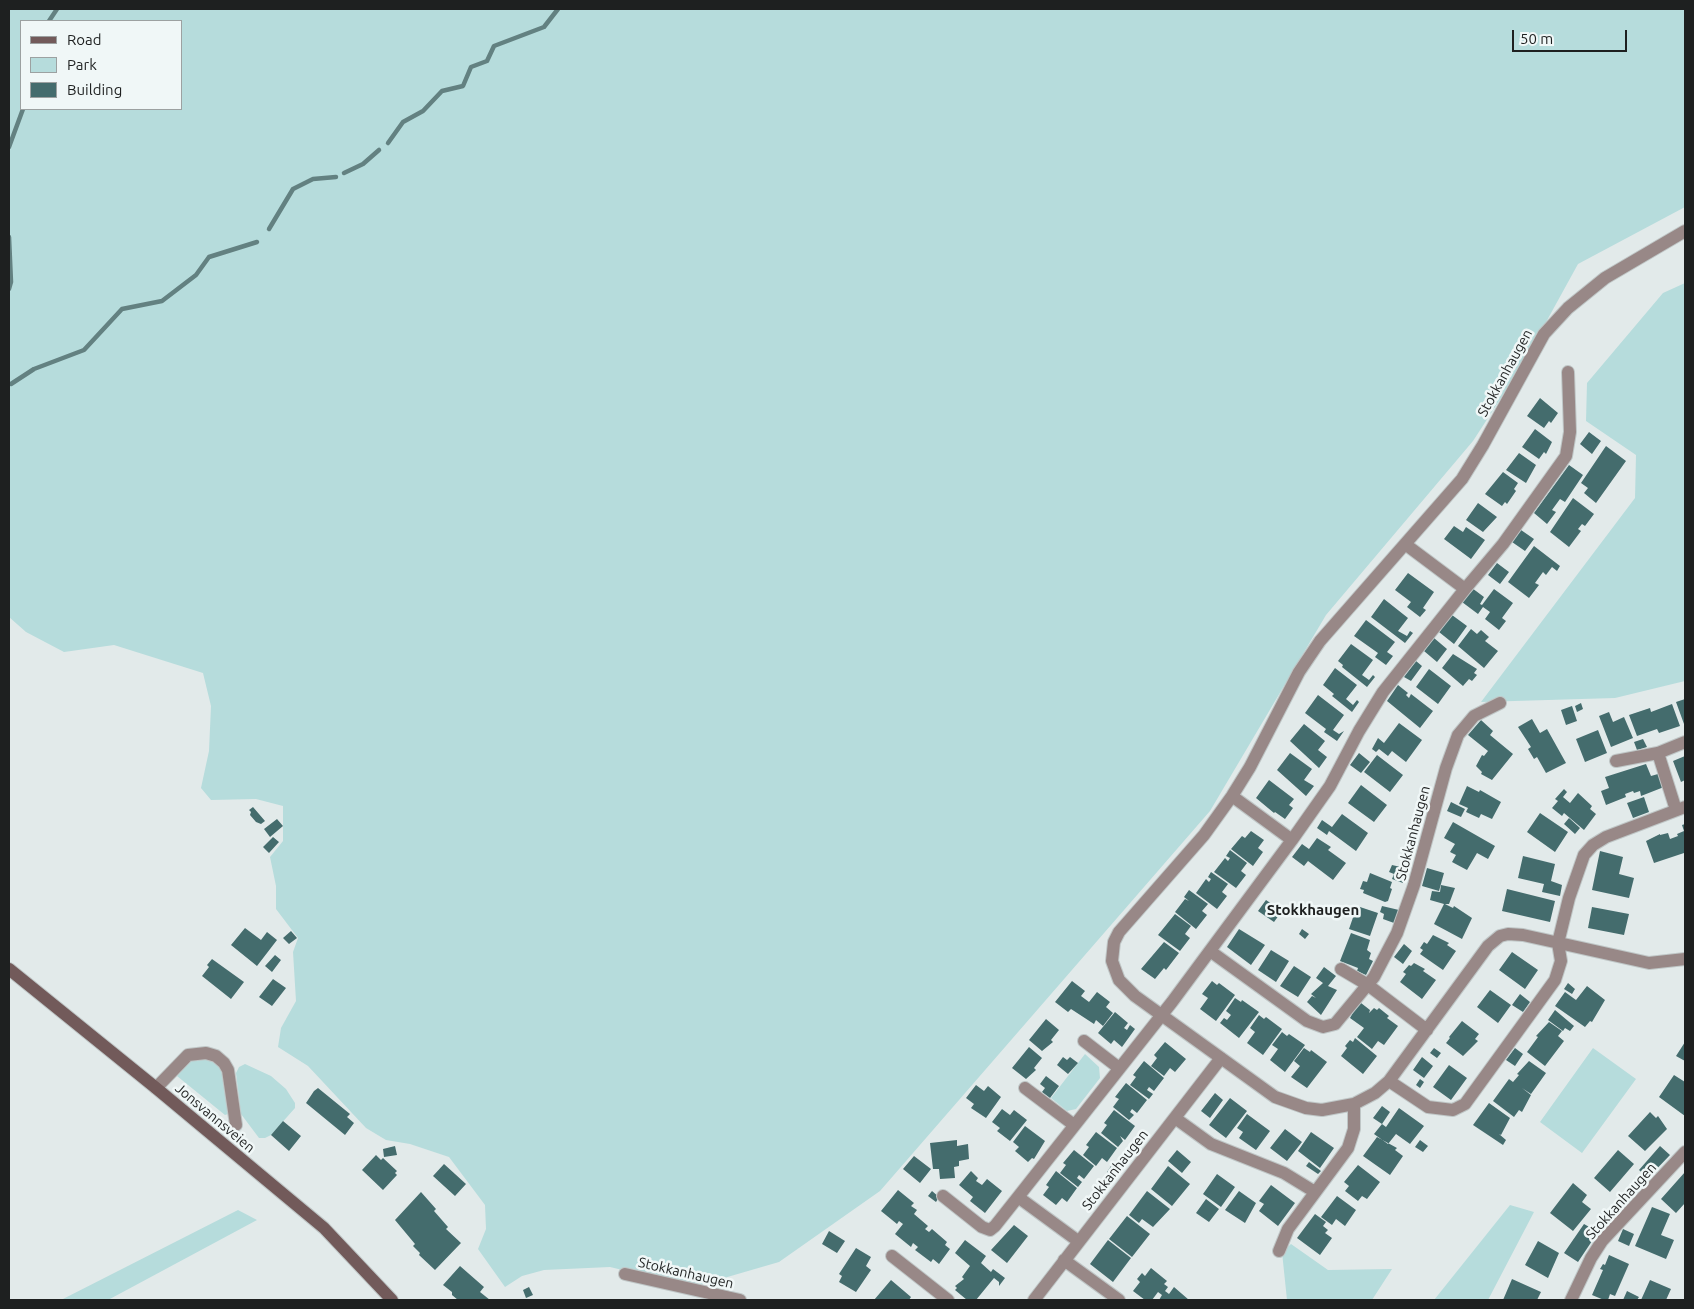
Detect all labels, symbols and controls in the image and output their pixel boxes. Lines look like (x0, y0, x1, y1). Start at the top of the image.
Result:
legend (20, 20, 182, 110)
scale bar (1514, 20, 1629, 52)
text: 50 m (1520, 30, 1553, 47)
text: Road (67, 31, 102, 48)
text: Park (67, 56, 97, 73)
text: Building (67, 81, 122, 98)
street label: Stokkanhaugen (1474, 326, 1536, 420)
street label: Stokkanhaugen (1392, 784, 1434, 882)
district label: Stokkhaugen (1267, 901, 1359, 919)
street label: Jonsvannsveien (172, 1080, 258, 1156)
street label: Stokkanhaugen (1078, 1127, 1152, 1213)
street label: Stokkanhaugen (1582, 1159, 1660, 1243)
street label: Stokkanhaugen (637, 1254, 735, 1292)

